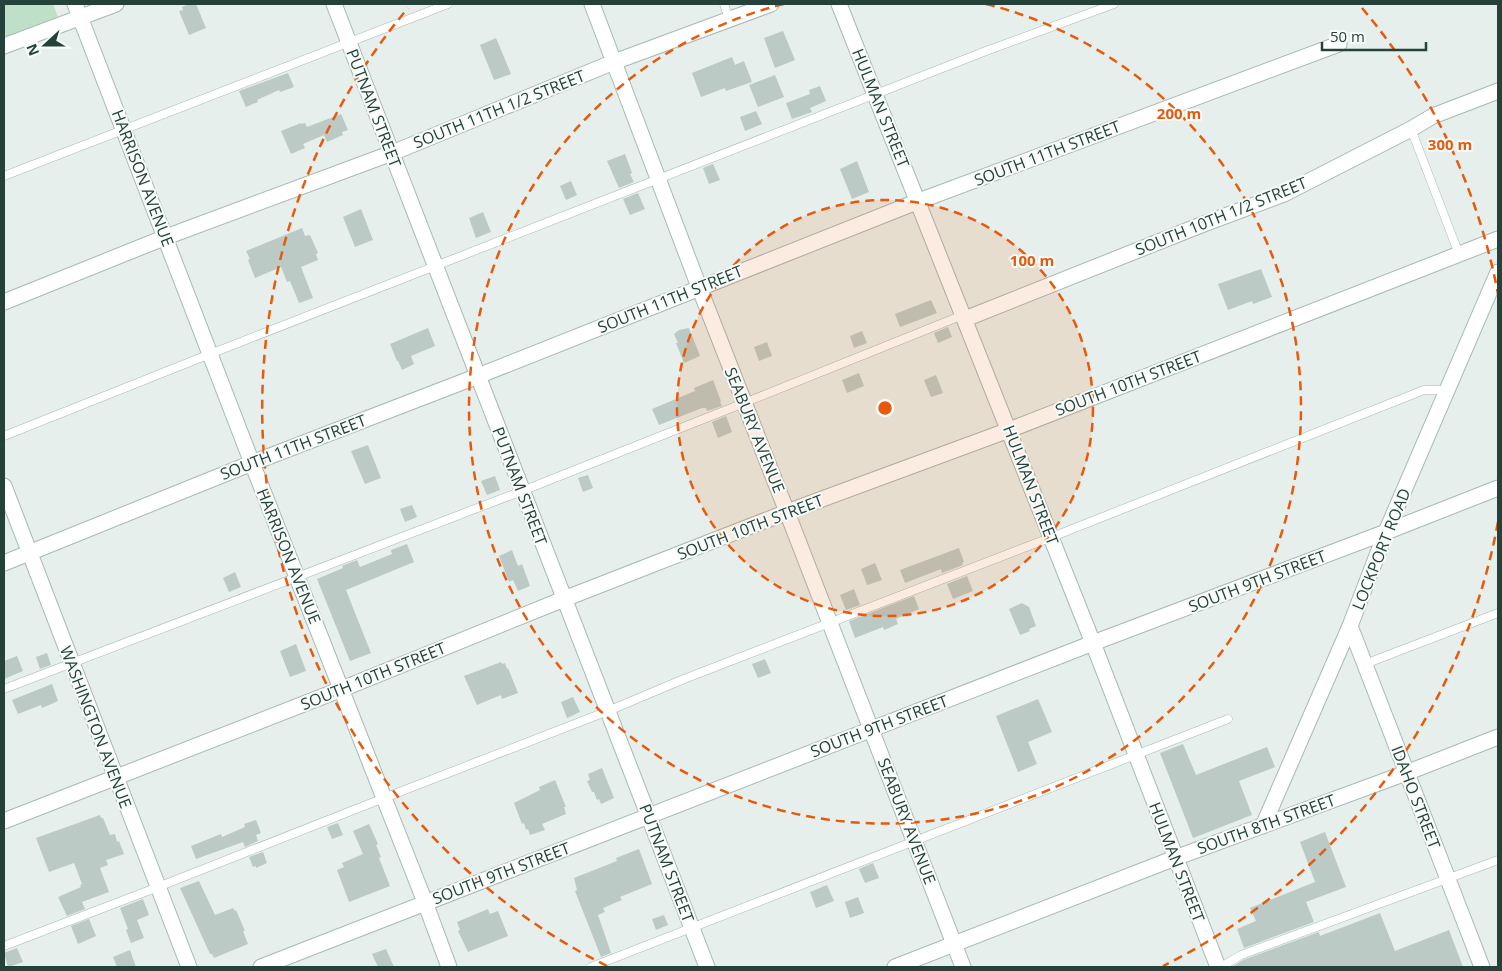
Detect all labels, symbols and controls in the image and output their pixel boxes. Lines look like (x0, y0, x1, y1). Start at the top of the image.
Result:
north arrow (20, 20, 70, 70)
scale bar (1322, 20, 1426, 52)
text: 50 m (1330, 26, 1365, 46)
text: N (21, 41, 43, 59)
street label: HULMAN STREET (847, 45, 915, 171)
street label: PUTNAM STREET (341, 46, 407, 170)
street label: SOUTH 11TH 1/2 STREET (410, 64, 588, 153)
text: 200 m (1157, 103, 1201, 123)
street label: HARRISON AVENUE (107, 107, 179, 249)
street label: SOUTH 11TH STREET (971, 115, 1123, 191)
text: 300 m (1428, 134, 1472, 154)
street label: SOUTH 10TH 1/2 STREET (1132, 171, 1310, 260)
text: 100 m (1010, 250, 1054, 270)
street label: SOUTH 11TH STREET (594, 260, 746, 338)
street label: SOUTH 10TH STREET (1052, 345, 1204, 421)
street label: SEABURY AVENUE (720, 364, 790, 496)
centre of rings (876, 399, 894, 417)
street label: SOUTH 11TH STREET (217, 409, 369, 485)
street label: HULMAN STREET (998, 422, 1064, 548)
street label: PUTNAM STREET (487, 424, 553, 548)
street label: HARRISON AVENUE (252, 485, 326, 627)
street label: LOCKPORT ROAD (1347, 485, 1415, 613)
street label: SOUTH 10TH STREET (674, 489, 826, 565)
street label: SOUTH 9TH STREET (1185, 545, 1329, 617)
street label: SOUTH 10TH STREET (297, 637, 449, 715)
street label: WASHINGTON AVENUE (55, 643, 137, 811)
street label: SOUTH 9TH STREET (807, 690, 951, 762)
street label: IDAHO STREET (1386, 742, 1446, 852)
street label: SEABURY AVENUE (873, 755, 941, 887)
street label: SOUTH 8TH STREET (1194, 789, 1338, 859)
street label: HULMAN STREET (1144, 799, 1210, 925)
street label: PUTNAM STREET (634, 801, 700, 925)
street label: SOUTH 9TH STREET (429, 837, 573, 909)

